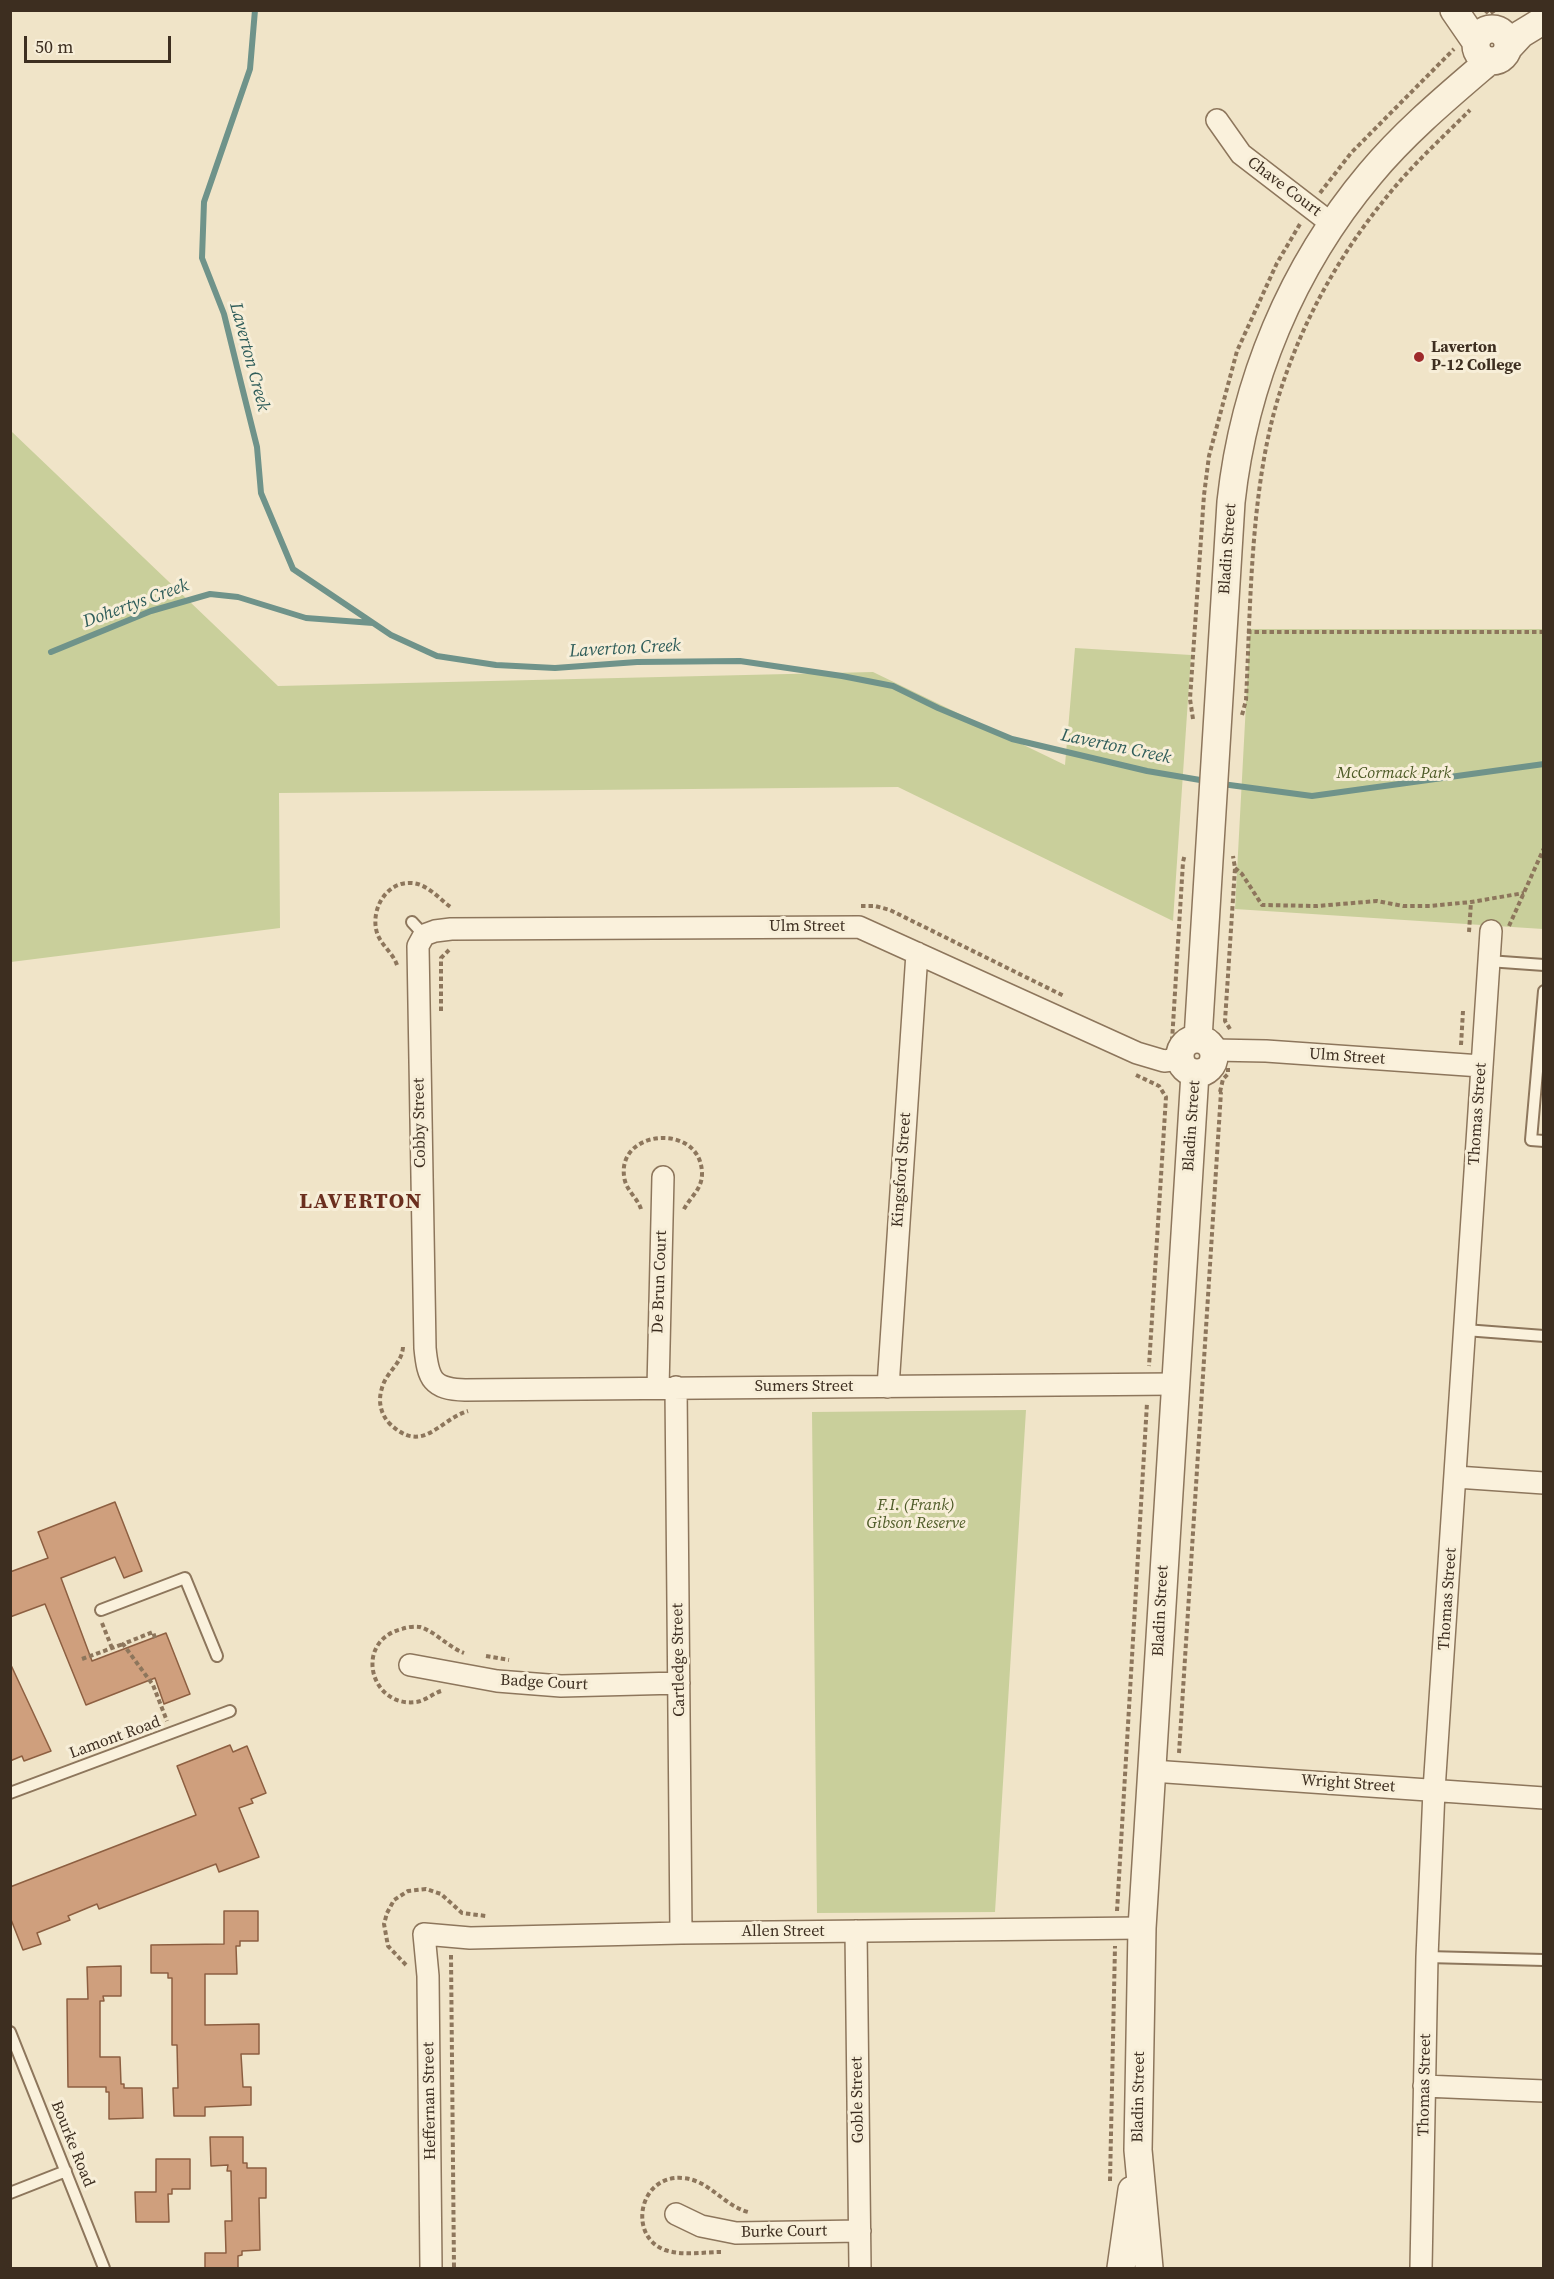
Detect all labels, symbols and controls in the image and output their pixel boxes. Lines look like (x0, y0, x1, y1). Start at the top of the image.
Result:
scale bar (27, 24, 174, 62)
text: 50 m (35, 34, 73, 59)
street label: Chave Court (1243, 153, 1325, 221)
water label: Laverton Creek (224, 300, 274, 414)
place label: Laverton P-12 College (1431, 338, 1521, 376)
marker: Laverton P-12 College (1412, 350, 1426, 364)
street label: Bladin Street (1215, 503, 1241, 595)
water label: Dohertys Creek (80, 575, 192, 633)
water label: Laverton Creek (569, 635, 681, 663)
water label: Laverton Creek (1059, 725, 1173, 769)
park label: McCormack Park (1337, 764, 1451, 784)
street label: Ulm Street (769, 917, 845, 937)
street label: Ulm Street (1308, 1045, 1386, 1069)
street label: Thomas Street (1465, 1062, 1491, 1166)
street label: Cobby Street (410, 1078, 430, 1168)
street label: Bladin Street (1179, 1080, 1205, 1172)
street label: Kingsford Street (888, 1112, 916, 1228)
district label: LAVERTON (299, 1189, 423, 1215)
street label: De Brun Court (649, 1230, 671, 1334)
street label: Sumers Street (755, 1377, 853, 1397)
park label: F.I. (Frank) Gibson Reserve (867, 1496, 965, 1534)
street label: Thomas Street (1435, 1547, 1461, 1651)
street label: Bladin Street (1149, 1565, 1173, 1657)
street label: Cartledge Street (668, 1603, 690, 1717)
street label: Badge Court (500, 1671, 588, 1695)
street label: Lamont Road (67, 1713, 163, 1763)
street label: Wright Street (1300, 1771, 1396, 1797)
street label: Allen Street (741, 1922, 825, 1942)
street label: Thomas Street (1415, 2034, 1435, 2136)
street label: Heffernan Street (419, 2042, 441, 2160)
street label: Bladin Street (1129, 2051, 1149, 2143)
street label: Goble Street (848, 2057, 868, 2143)
street label: Bourke Road (46, 2098, 98, 2190)
street label: Burke Court (741, 2222, 827, 2242)

